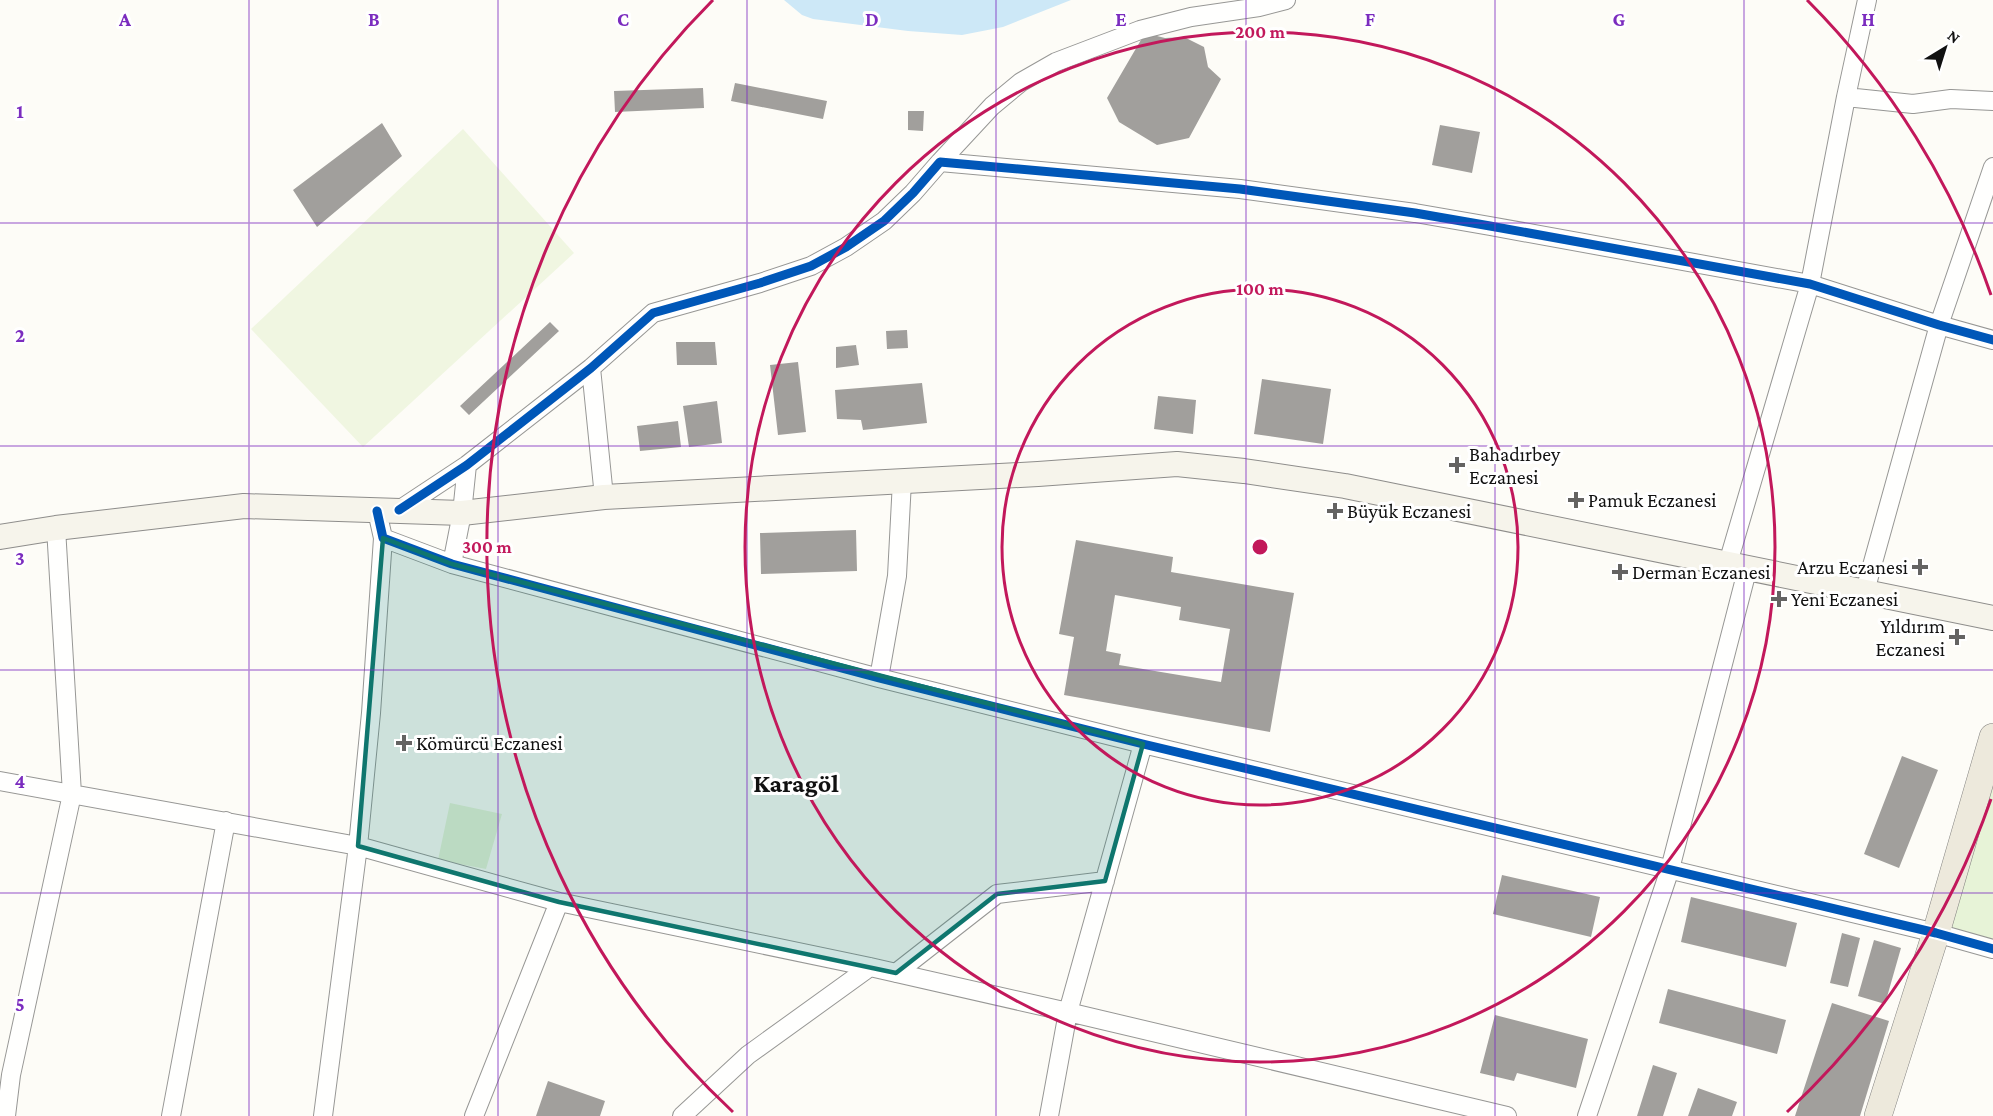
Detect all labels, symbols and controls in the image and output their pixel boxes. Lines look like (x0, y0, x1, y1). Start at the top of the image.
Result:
text: A (118, 8, 132, 30)
text: B (368, 8, 380, 30)
text: C (617, 8, 629, 30)
text: D (865, 8, 879, 30)
text: E (1115, 8, 1127, 30)
text: F (1365, 8, 1376, 30)
text: G (1613, 8, 1626, 30)
text: H (1861, 8, 1875, 30)
north arrow (1915, 18, 1975, 78)
text: 200 m (1235, 22, 1286, 42)
text: N (1944, 27, 1964, 47)
text: 1 (16, 100, 24, 122)
text: 100 m (1236, 279, 1284, 299)
text: 2 (15, 324, 25, 346)
place label: Bahadırbey Eczanesi (1469, 443, 1561, 488)
marker: Bahadırbey Eczanesi (1450, 458, 1464, 472)
place label: Pamuk Eczanesi (1588, 489, 1717, 511)
marker: Pamuk Eczanesi (1569, 493, 1583, 507)
place label: Büyük Eczanesi (1347, 500, 1471, 523)
marker: Büyük Eczanesi (1328, 504, 1342, 518)
text: 300 m (462, 537, 512, 557)
centre of rings (1250, 537, 1270, 557)
text: 3 (15, 547, 25, 569)
place label: Arzu Eczanesi (1797, 556, 1908, 578)
marker: Arzu Eczanesi (1913, 560, 1927, 574)
place label: Derman Eczanesi (1632, 561, 1771, 583)
marker: Derman Eczanesi (1613, 565, 1627, 579)
place label: Yeni Eczanesi (1791, 588, 1898, 610)
marker: Yeni Eczanesi (1772, 592, 1786, 606)
place label: Yıldırım Eczanesi (1875, 615, 1945, 660)
marker: Yıldırım Eczanesi (1950, 630, 1964, 644)
place label: Kömürcü Eczanesi (416, 732, 563, 754)
marker: Kömürcü Eczanesi (397, 736, 411, 750)
district label: Karagöl (753, 769, 839, 798)
text: 4 (15, 770, 26, 792)
text: 5 (15, 993, 25, 1015)

